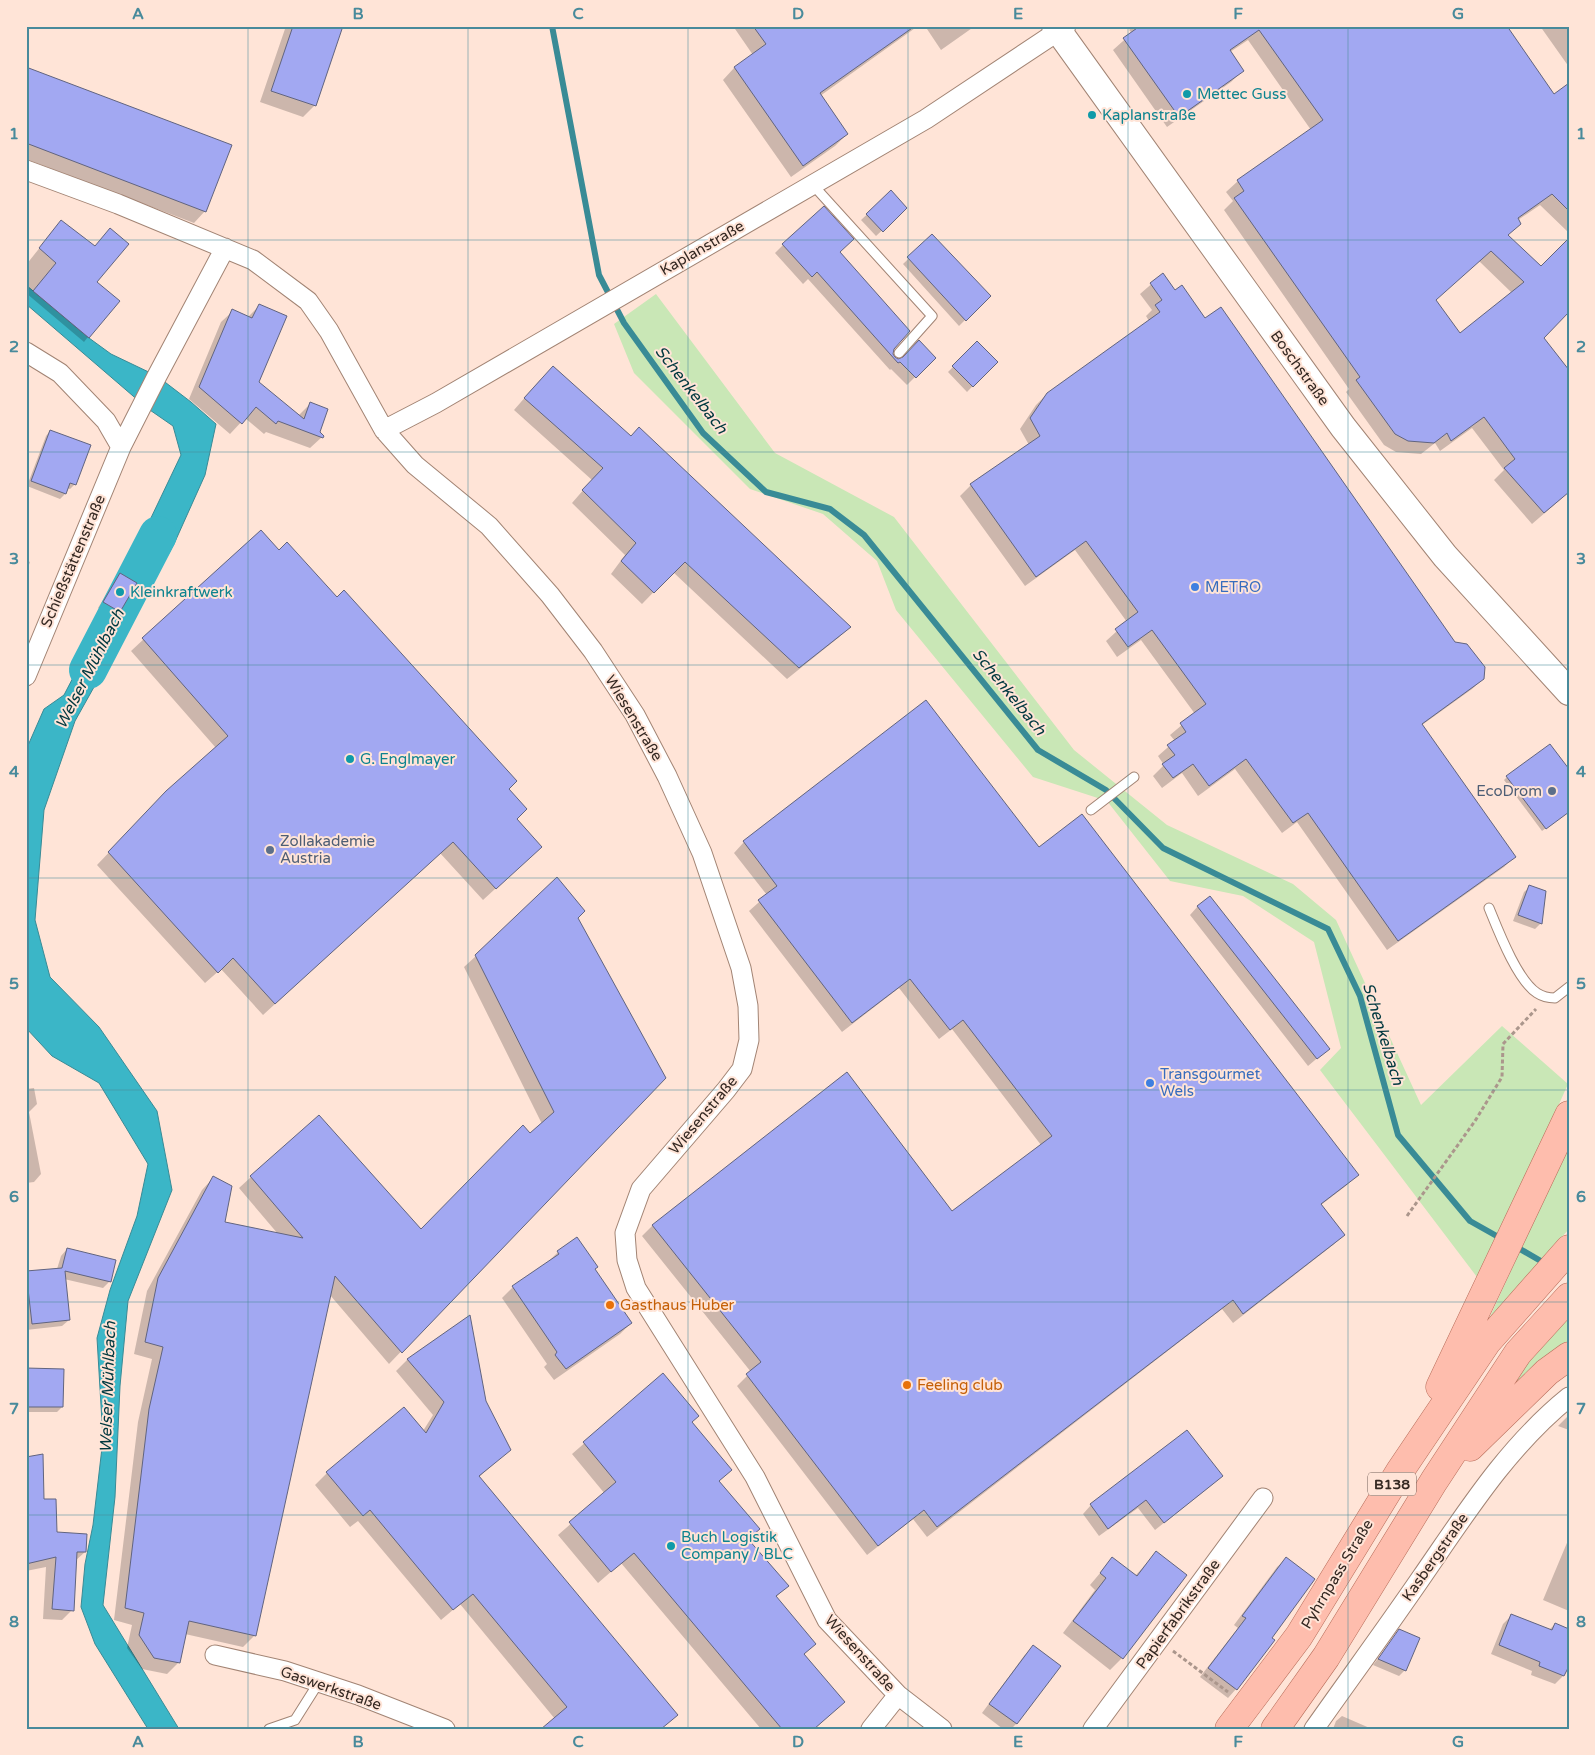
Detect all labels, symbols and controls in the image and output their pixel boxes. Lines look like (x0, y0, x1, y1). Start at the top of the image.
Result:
text: A (132, 4, 144, 24)
text: B (352, 4, 364, 24)
text: C (572, 4, 584, 24)
text: D (792, 4, 804, 24)
text: E (1013, 4, 1023, 24)
text: F (1233, 4, 1243, 24)
text: G (1452, 4, 1464, 24)
place label: Mettec Guss (1197, 85, 1286, 103)
marker: Mettec Guss (1181, 88, 1193, 100)
place label: Kaplanstraße (1102, 106, 1196, 124)
marker: Kaplanstraße (1086, 109, 1098, 121)
text: 1 (9, 124, 19, 144)
text: 1 (1576, 124, 1586, 144)
street label: Kaplanstraße (657, 217, 747, 279)
street label: Boschstraße (1267, 327, 1333, 409)
text: 2 (9, 337, 19, 357)
text: 2 (1576, 337, 1586, 357)
water label: Schenkelbach (651, 342, 732, 439)
street label: Schießstättenstraße (37, 492, 109, 630)
text: 3 (9, 549, 19, 569)
text: 3 (1576, 549, 1586, 569)
place label: METRO (1205, 578, 1261, 596)
marker: METRO (1189, 581, 1201, 593)
place label: Kleinkraftwerk (130, 583, 233, 601)
marker: Kleinkraftwerk (114, 586, 126, 598)
water label: Welser Mühlbach (51, 605, 129, 732)
water label: Schenkelbach (968, 645, 1051, 740)
street label: Wiesenstraße (601, 672, 667, 764)
place label: G. Englmayer (360, 750, 455, 768)
marker: G. Englmayer (344, 753, 356, 765)
text: 4 (9, 762, 19, 782)
text: 4 (1576, 762, 1586, 782)
place label: EcoDrom (1476, 782, 1542, 800)
marker: EcoDrom (1546, 785, 1558, 797)
place label: Zollakademie Austria (280, 832, 375, 867)
marker: Zollakademie Austria (264, 844, 276, 856)
text: 5 (9, 974, 19, 994)
text: 5 (1576, 974, 1586, 994)
water label: Schenkelbach (1358, 980, 1408, 1089)
place label: Transgourmet Wels (1160, 1065, 1260, 1100)
street label: Wiesenstraße (665, 1072, 741, 1158)
marker: Transgourmet Wels (1144, 1077, 1156, 1089)
text: 6 (9, 1187, 19, 1207)
text: 6 (1576, 1187, 1586, 1207)
place label: Gasthaus Huber (620, 1296, 735, 1314)
marker: Gasthaus Huber (604, 1299, 616, 1311)
water label: Welser Mühlbach (96, 1320, 120, 1453)
place label: Feeling club (917, 1376, 1003, 1394)
marker: Feeling club (901, 1379, 913, 1391)
text: 7 (9, 1399, 19, 1419)
text: 7 (1576, 1399, 1586, 1419)
road number: B138 (1368, 1472, 1416, 1496)
street label: Kasbergstraße (1398, 1510, 1472, 1604)
street label: Pyhrnpass Straße (1297, 1516, 1377, 1632)
place label: Buch Logistik Company / BLC (681, 1528, 793, 1563)
marker: Buch Logistik Company / BLC (665, 1540, 677, 1552)
street label: Papierfabrikstraße (1132, 1556, 1224, 1672)
street label: Wiesenstraße (821, 1611, 899, 1695)
text: 8 (9, 1612, 19, 1632)
text: 8 (1576, 1612, 1586, 1632)
street label: Gaswerkstraße (278, 1662, 384, 1714)
text: A (132, 1732, 144, 1752)
text: B (352, 1732, 364, 1752)
text: C (572, 1732, 584, 1752)
text: D (792, 1732, 804, 1752)
text: E (1013, 1732, 1023, 1752)
text: F (1233, 1732, 1243, 1752)
text: G (1452, 1732, 1464, 1752)

